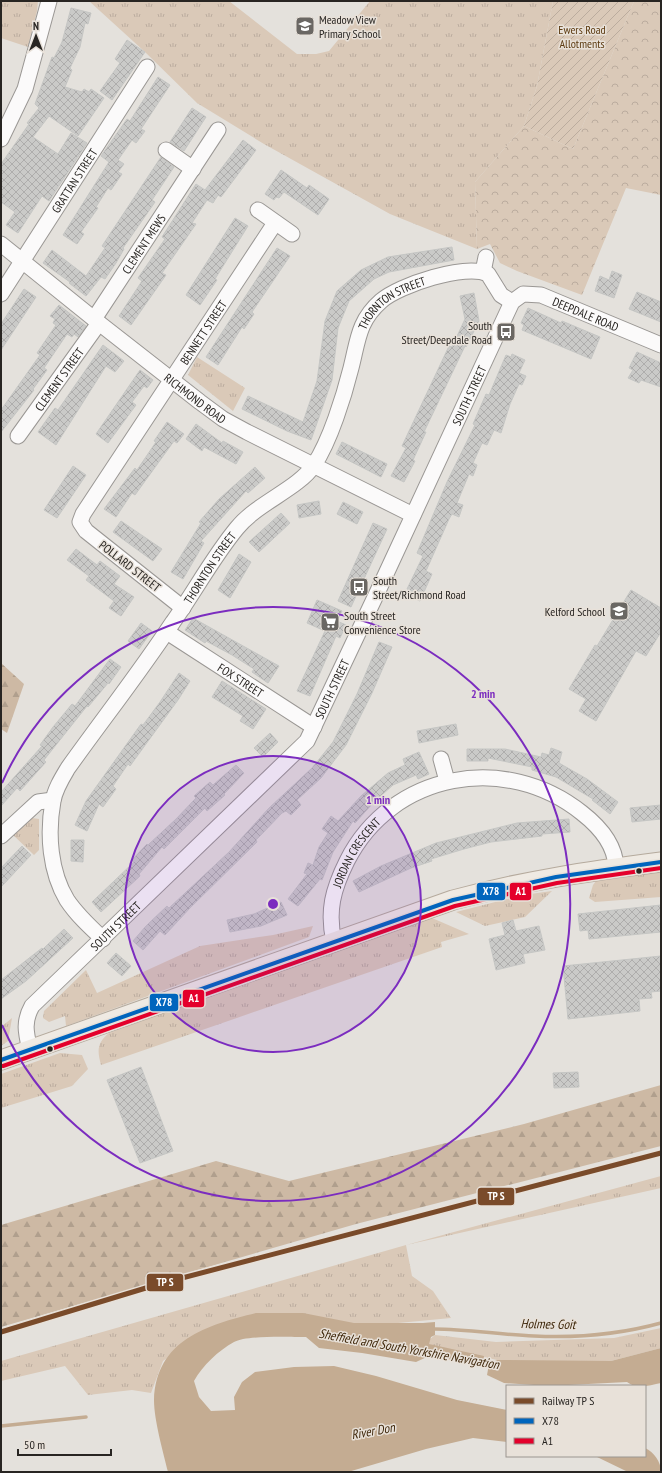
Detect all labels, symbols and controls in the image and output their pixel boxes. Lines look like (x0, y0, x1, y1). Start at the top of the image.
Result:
place label: Meadow View Primary School (319, 12, 381, 41)
school or university icon: Meadow View Primary School (294, 15, 316, 37)
north arrow (16, 16, 56, 56)
text: N (33, 19, 39, 33)
park label: Ewers Road Allotments (558, 22, 606, 51)
street label: GRATTAN STREET (48, 145, 101, 215)
street label: CLEMENT MEWS (118, 211, 168, 276)
street label: THORNTON STREET (354, 272, 428, 331)
street label: DEEPDALE ROAD (550, 293, 621, 334)
street label: BENNETT STREET (176, 297, 230, 367)
place label: South Street/Deepdale Road (402, 318, 492, 347)
bus stop icon: South Street/Deepdale Road (495, 321, 517, 343)
street label: CLEMENT STREET (31, 344, 87, 414)
street label: SOUTH STREET (448, 362, 489, 428)
street label: RICHMOND ROAD (161, 370, 229, 426)
street label: THORNTON STREET (180, 528, 239, 606)
street label: POLLARD STREET (96, 537, 164, 595)
place label: South Street/Richmond Road (373, 573, 466, 602)
bus stop icon: South Street/Richmond Road (348, 576, 370, 598)
school or university icon: Kelford School (608, 600, 630, 622)
place label: Kelford School (545, 604, 605, 619)
place label: South Street Convenience Store (344, 608, 421, 637)
supermarket icon: South Street Convenience Store (319, 611, 341, 633)
street label: SOUTH STREET (311, 656, 352, 721)
street label: FOX STREET (215, 659, 267, 700)
text: 2 min (471, 686, 495, 701)
text: 1 min (366, 792, 390, 807)
street label: JORDAN CRESCENT (329, 813, 384, 890)
unlabelled marker (634, 866, 644, 876)
line badge: X78 (476, 882, 506, 901)
line badge: A1 (509, 882, 532, 901)
text: X78 (483, 884, 499, 898)
text: A1 (515, 884, 526, 898)
centre of rings (266, 897, 280, 911)
street label: SOUTH STREET (87, 898, 144, 954)
line badge: A1 (182, 989, 205, 1008)
text: A1 (188, 991, 199, 1005)
line badge: X78 (149, 993, 179, 1012)
text: X78 (156, 995, 172, 1009)
unlabelled marker (45, 1044, 55, 1054)
line badge: TP S (477, 1187, 515, 1206)
text: TP S (487, 1189, 505, 1203)
line badge: TP S (146, 1273, 184, 1292)
text: TP S (156, 1275, 174, 1289)
water label: Holmes Goit (520, 1315, 577, 1333)
water label: Sheffield and South Yorkshire Navigation (318, 1325, 502, 1373)
legend (506, 1385, 646, 1457)
text: Railway TP S (542, 1393, 594, 1408)
text: X78 (542, 1413, 559, 1428)
water label: River Don (350, 1419, 397, 1443)
scale bar (18, 1431, 111, 1457)
text: A1 (542, 1433, 553, 1448)
text: 50 m (24, 1437, 45, 1452)

